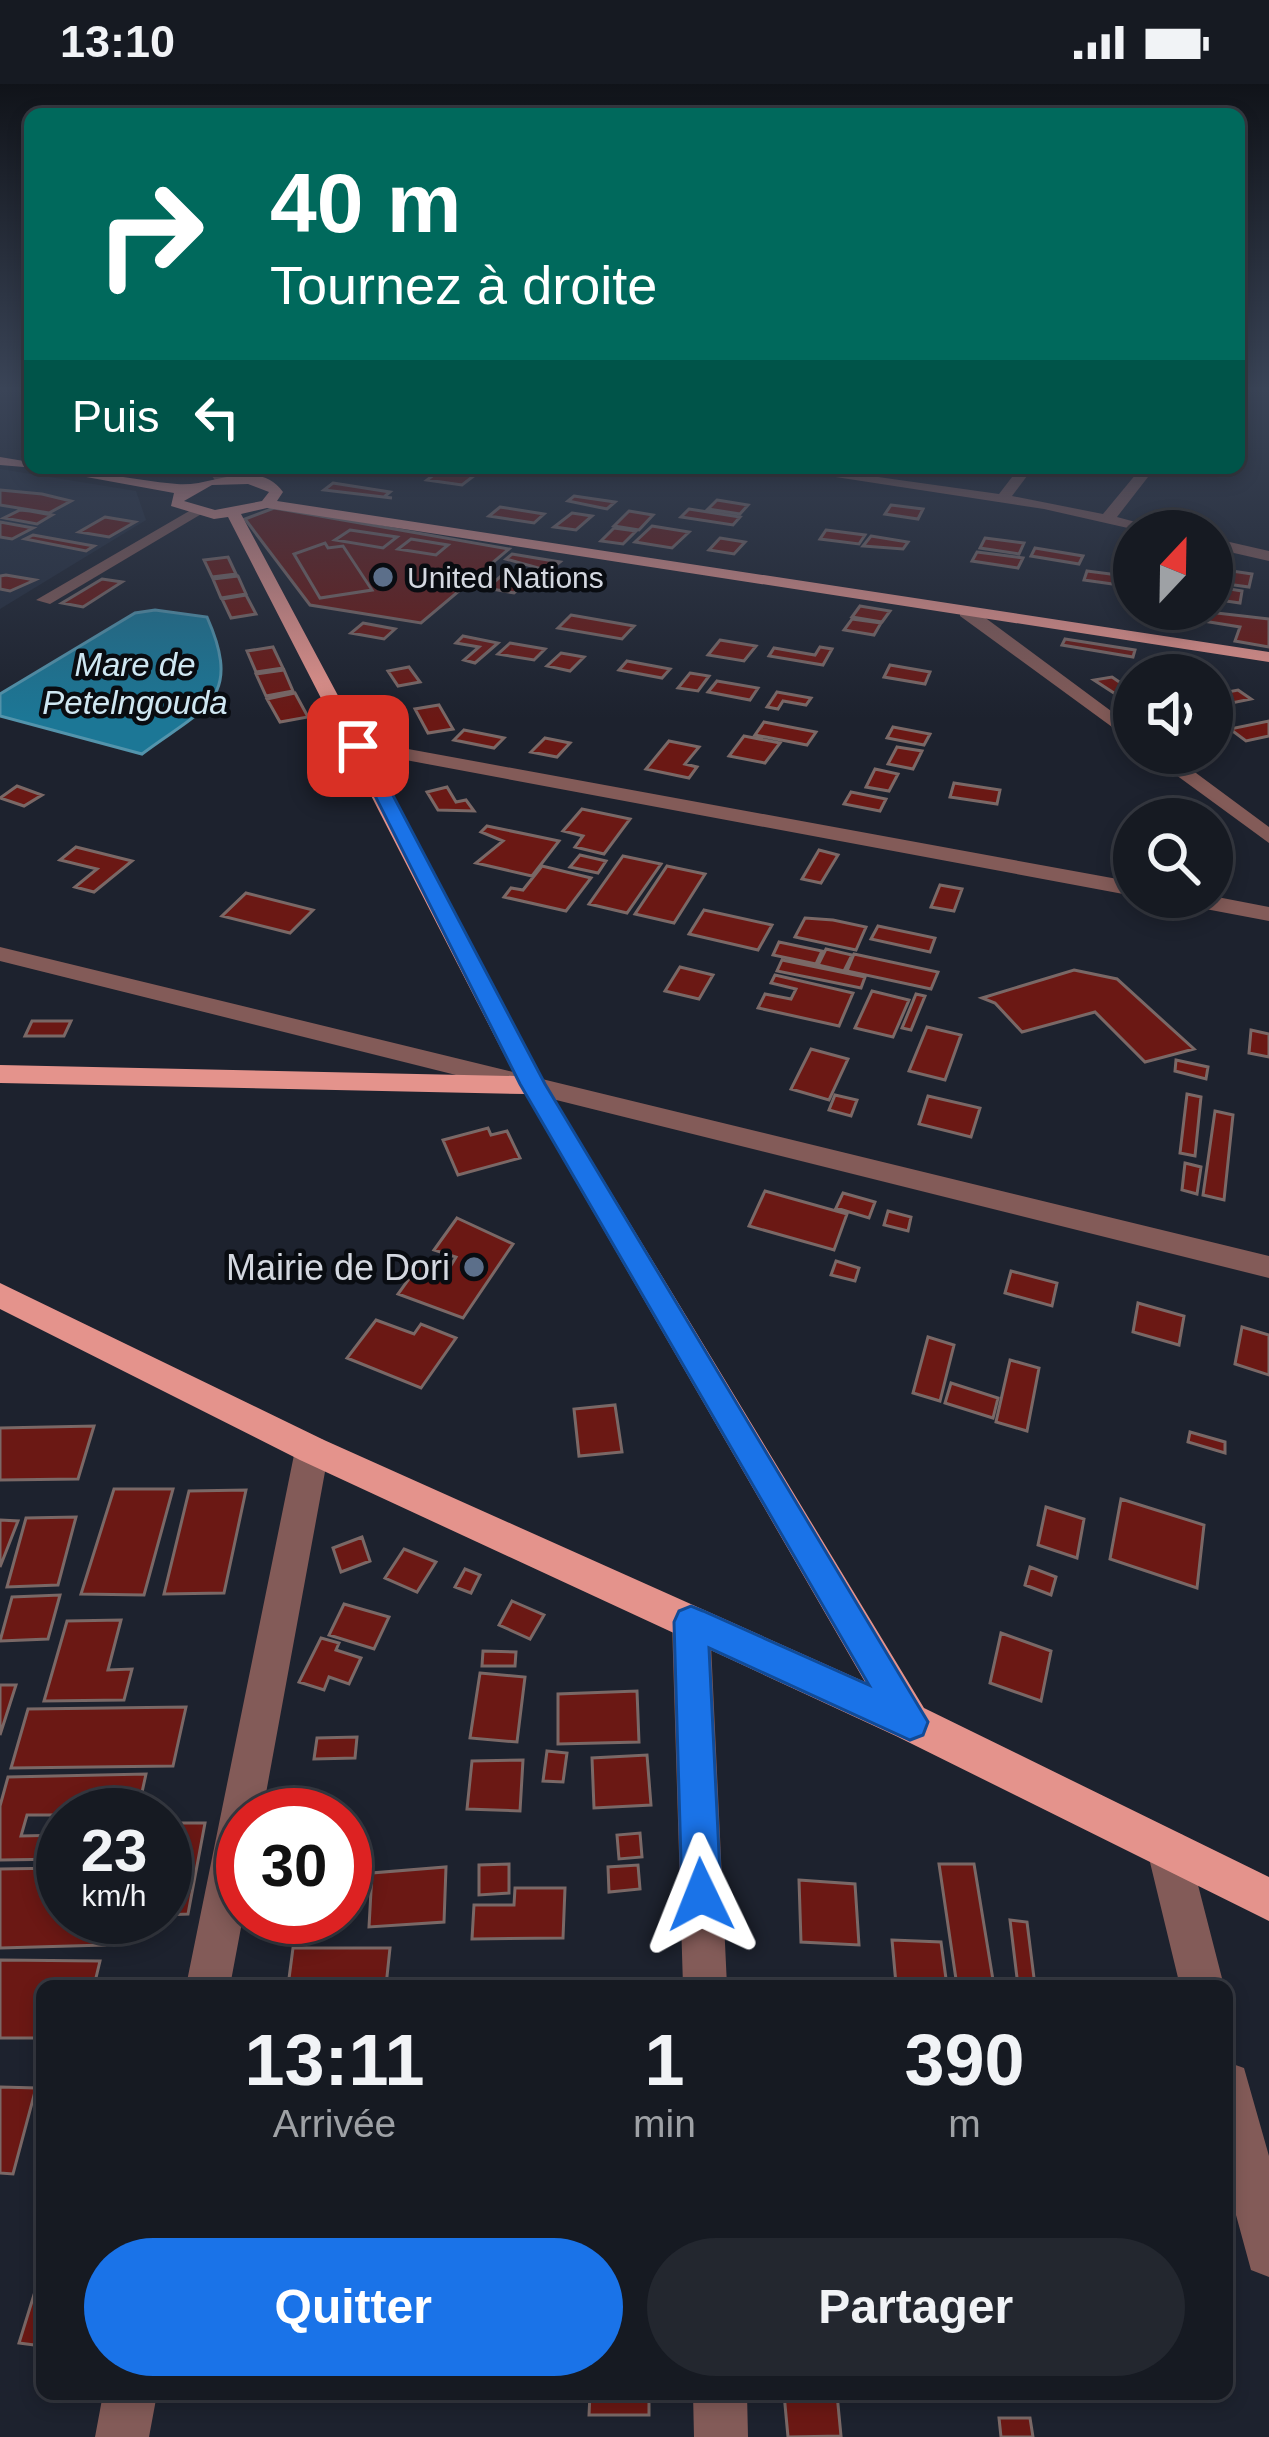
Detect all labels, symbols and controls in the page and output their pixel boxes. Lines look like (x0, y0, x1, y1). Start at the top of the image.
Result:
text: 13:10 (60, 16, 175, 67)
icon: right (72, 156, 228, 312)
text: 40 m (270, 156, 461, 250)
text: Tournez à droite (270, 255, 657, 315)
icon: left (184, 384, 250, 450)
text: Puis (72, 391, 160, 442)
north arrow (1113, 510, 1233, 630)
map controls (1113, 510, 1233, 918)
place label: United Nations (407, 561, 604, 594)
marker: United Nations (370, 564, 396, 590)
water label: Mare de Petelngouda (42, 646, 228, 721)
button: sound (1113, 654, 1233, 774)
pin (307, 695, 409, 797)
icon: arrive (325, 713, 391, 779)
button: search (1113, 798, 1233, 918)
place label: Mairie de Dori (226, 1247, 450, 1288)
marker: Mairie de Dori (461, 1254, 487, 1280)
speed limit sign: 30 (216, 1788, 372, 1944)
text: 23 (81, 1817, 147, 1884)
position arrow (638, 1832, 764, 1958)
text: km/h (81, 1879, 147, 1912)
text: 13:11 (244, 2020, 425, 2100)
text: 1 (644, 2020, 685, 2100)
text: 390 (904, 2020, 1025, 2100)
text: Arrivée (273, 2102, 396, 2145)
text: min (633, 2102, 696, 2145)
text: m (948, 2102, 981, 2145)
button: Quitter (84, 2238, 623, 2376)
button: Partager (647, 2238, 1185, 2376)

